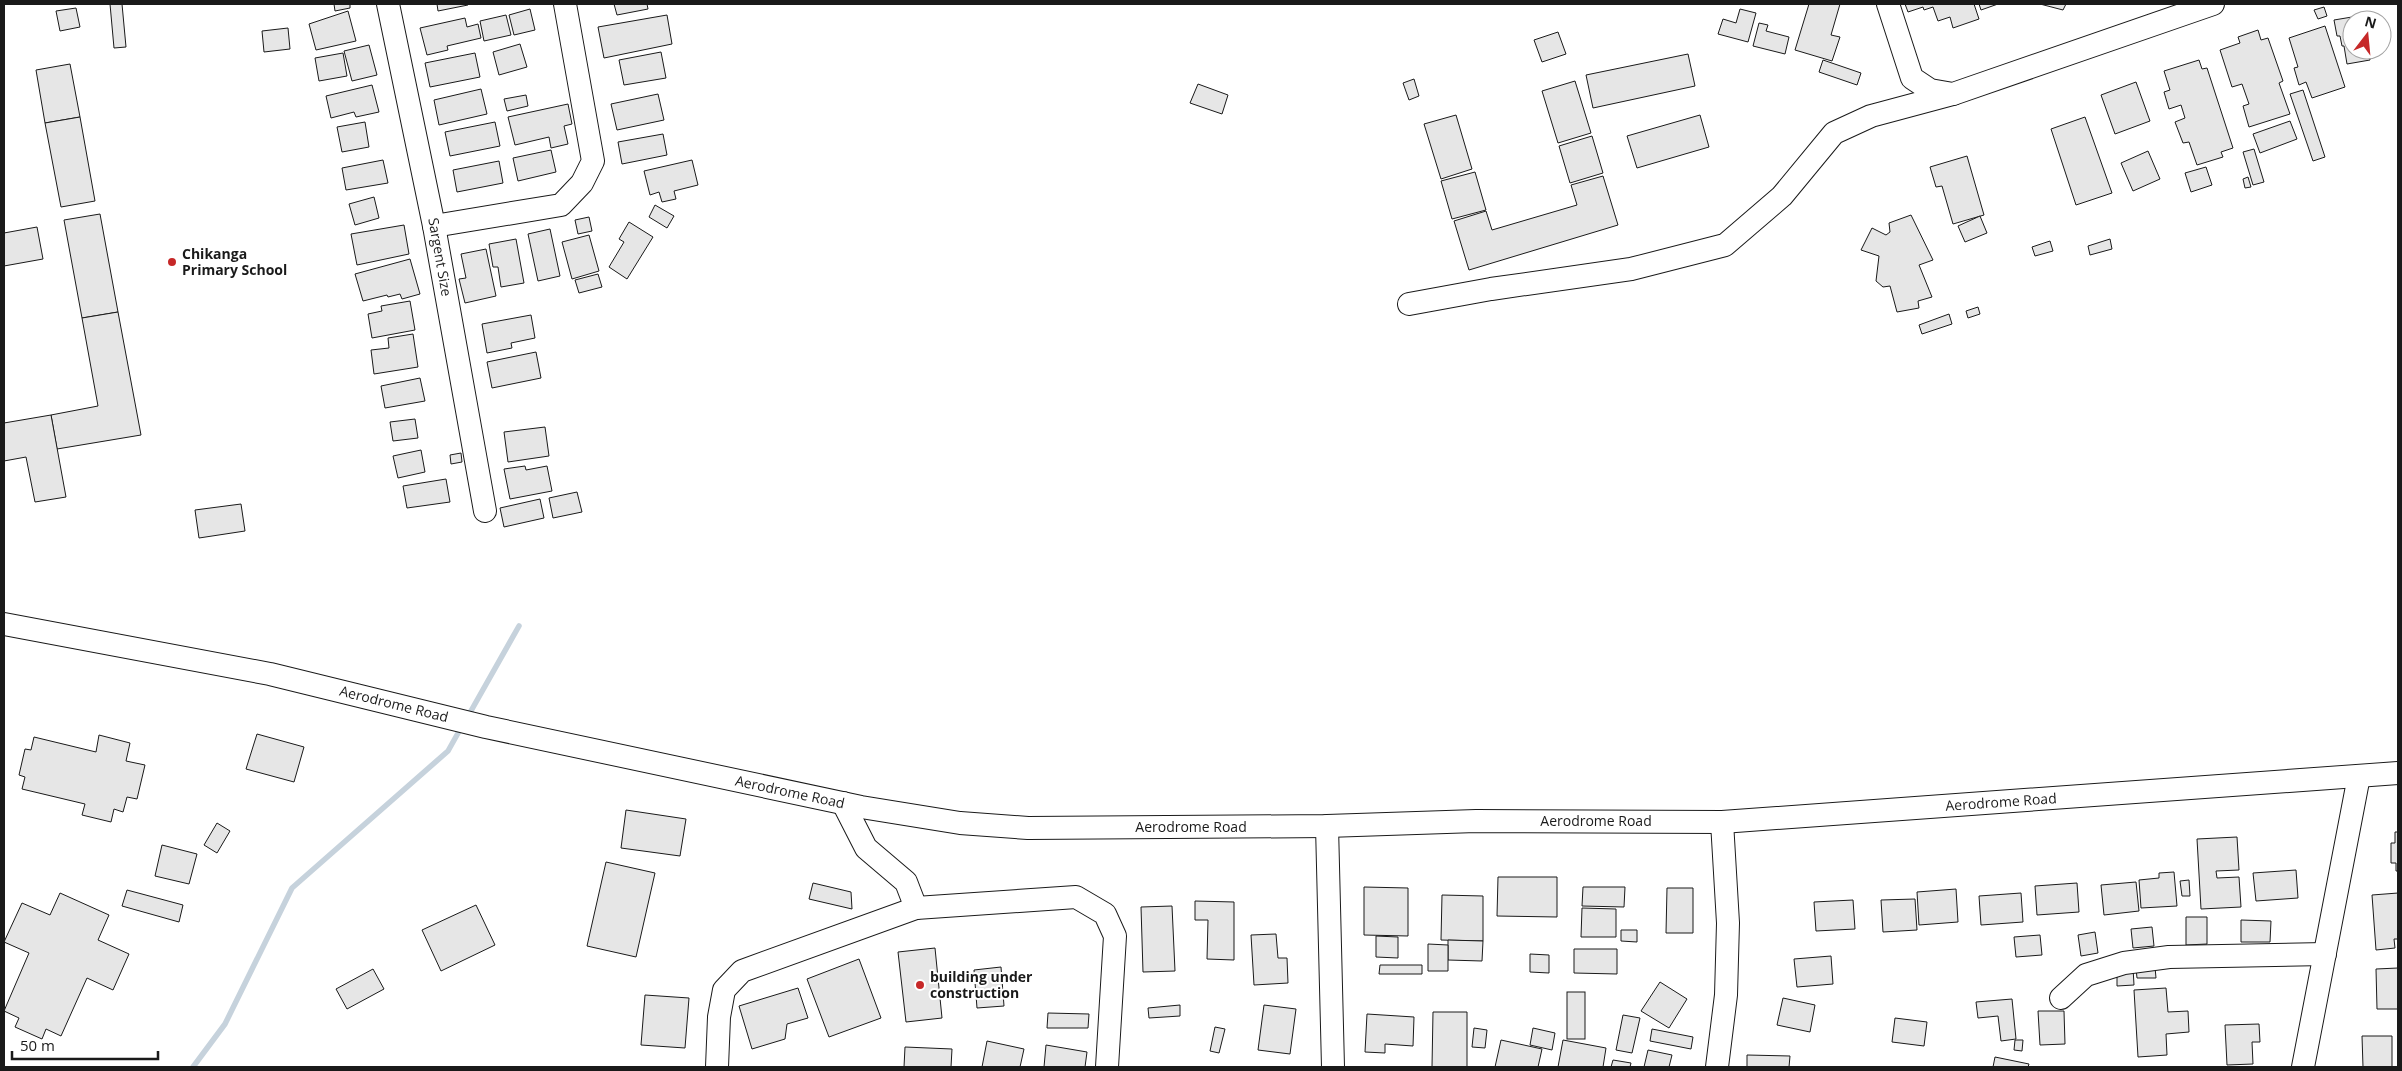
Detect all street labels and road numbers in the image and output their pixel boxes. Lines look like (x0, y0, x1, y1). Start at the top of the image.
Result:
street label: Sargent Size (424, 216, 457, 298)
street label: Aerodrome Road (338, 681, 450, 726)
street label: Aerodrome Road (734, 771, 847, 812)
street label: Aerodrome Road (1945, 788, 2057, 815)
street label: Aerodrome Road (1540, 811, 1652, 830)
street label: Aerodrome Road (1135, 817, 1247, 836)

